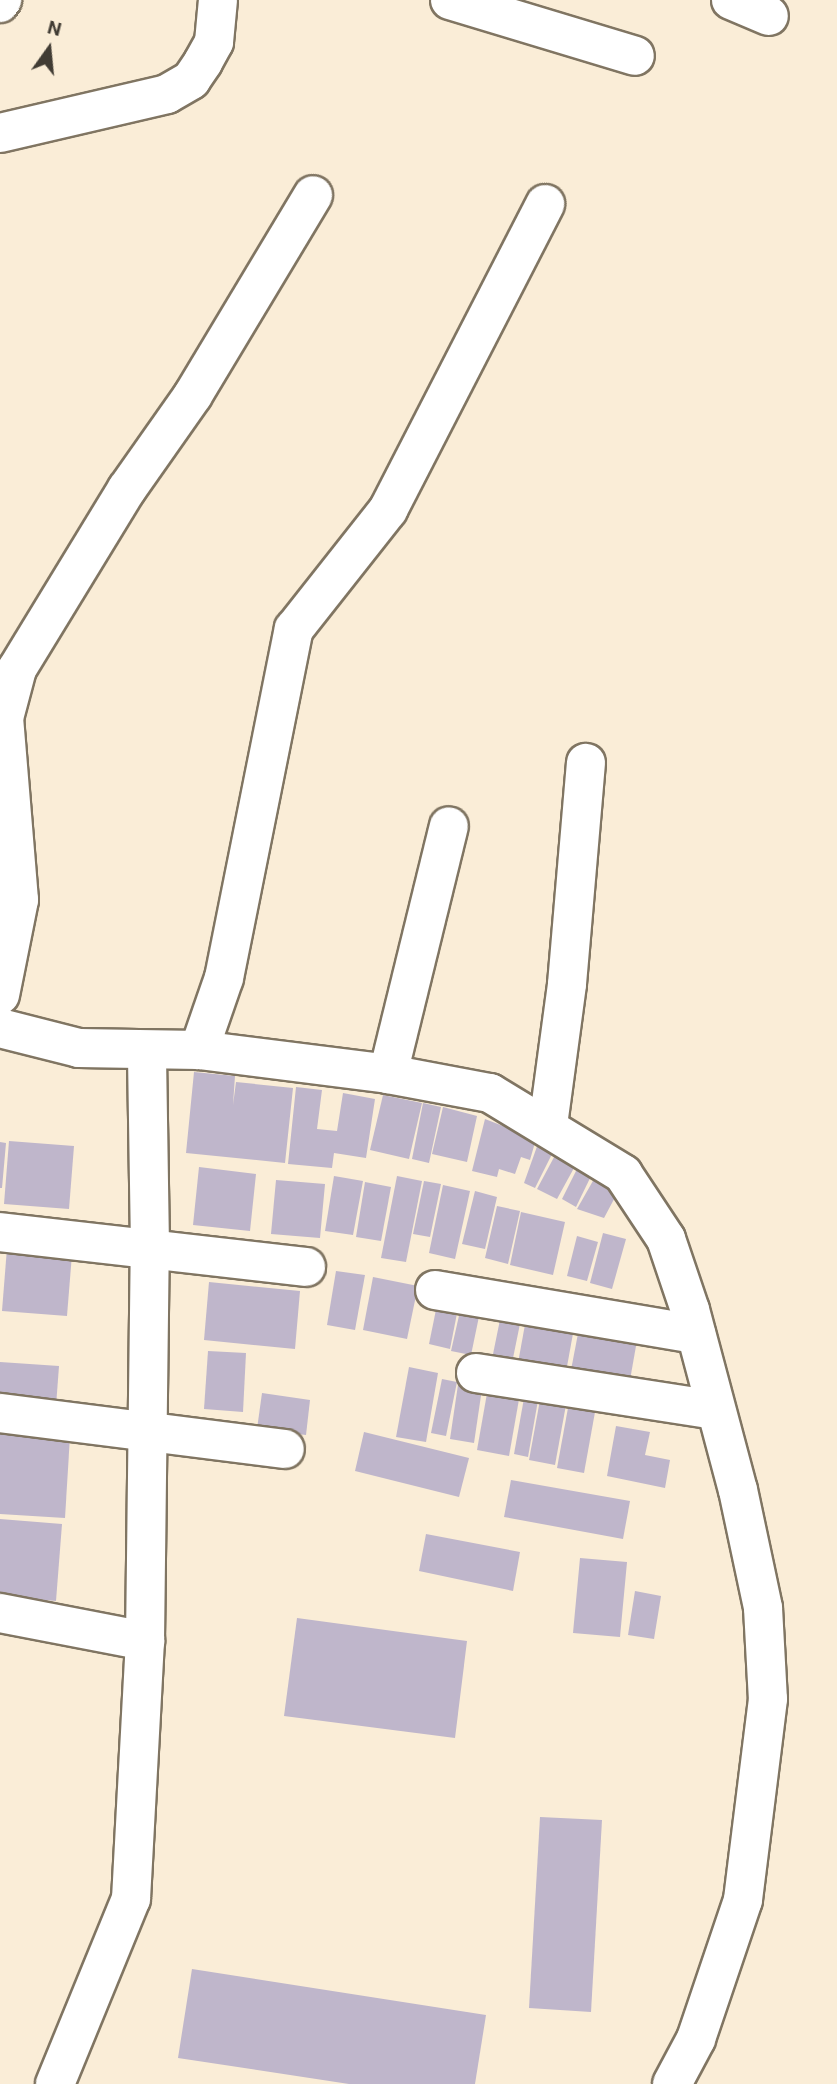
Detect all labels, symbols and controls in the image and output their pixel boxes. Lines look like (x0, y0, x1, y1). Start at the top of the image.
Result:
north arrow (14, 14, 84, 84)
text: N (45, 15, 64, 41)

